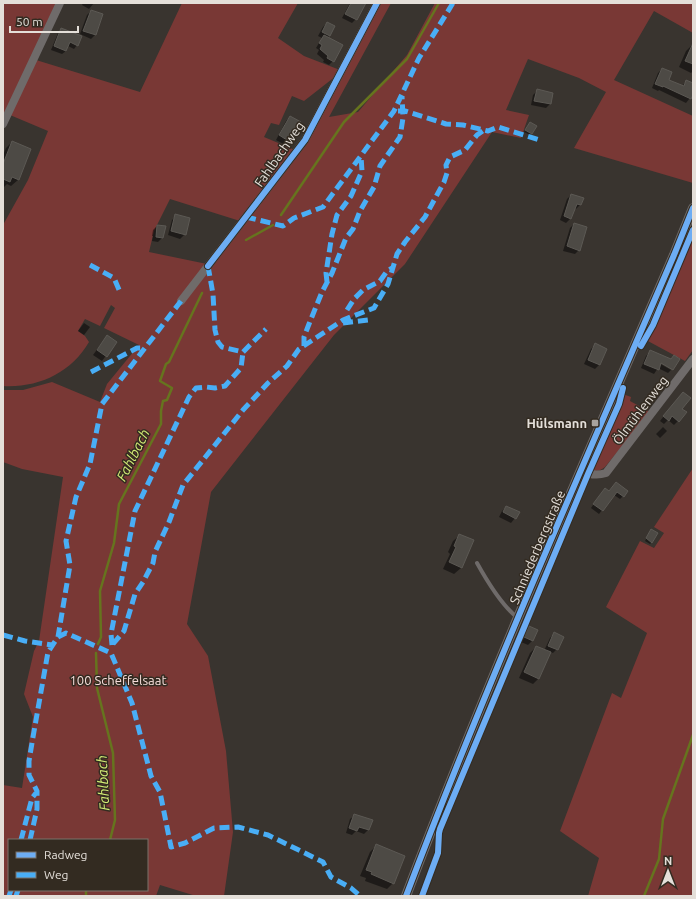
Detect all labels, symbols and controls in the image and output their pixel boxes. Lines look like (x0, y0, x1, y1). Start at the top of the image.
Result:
scale bar (10, 8, 78, 34)
text: 50 m (16, 15, 43, 28)
street label: Fahlbachweg (251, 119, 307, 189)
street label: Ölmühlenweg (609, 372, 670, 447)
place label: Hülsmann (526, 416, 587, 430)
marker: Hülsmann (590, 418, 600, 428)
water label: Fahlbach (113, 426, 153, 484)
street label: Schniederbergstraße (507, 488, 567, 606)
park label: 100 Scheffelsaat (69, 673, 167, 687)
water label: Fahlbach (94, 755, 112, 811)
legend (8, 839, 148, 891)
text: Radweg (44, 848, 87, 861)
north arrow (648, 851, 688, 891)
text: N (664, 855, 672, 867)
text: Weg (44, 868, 68, 881)

